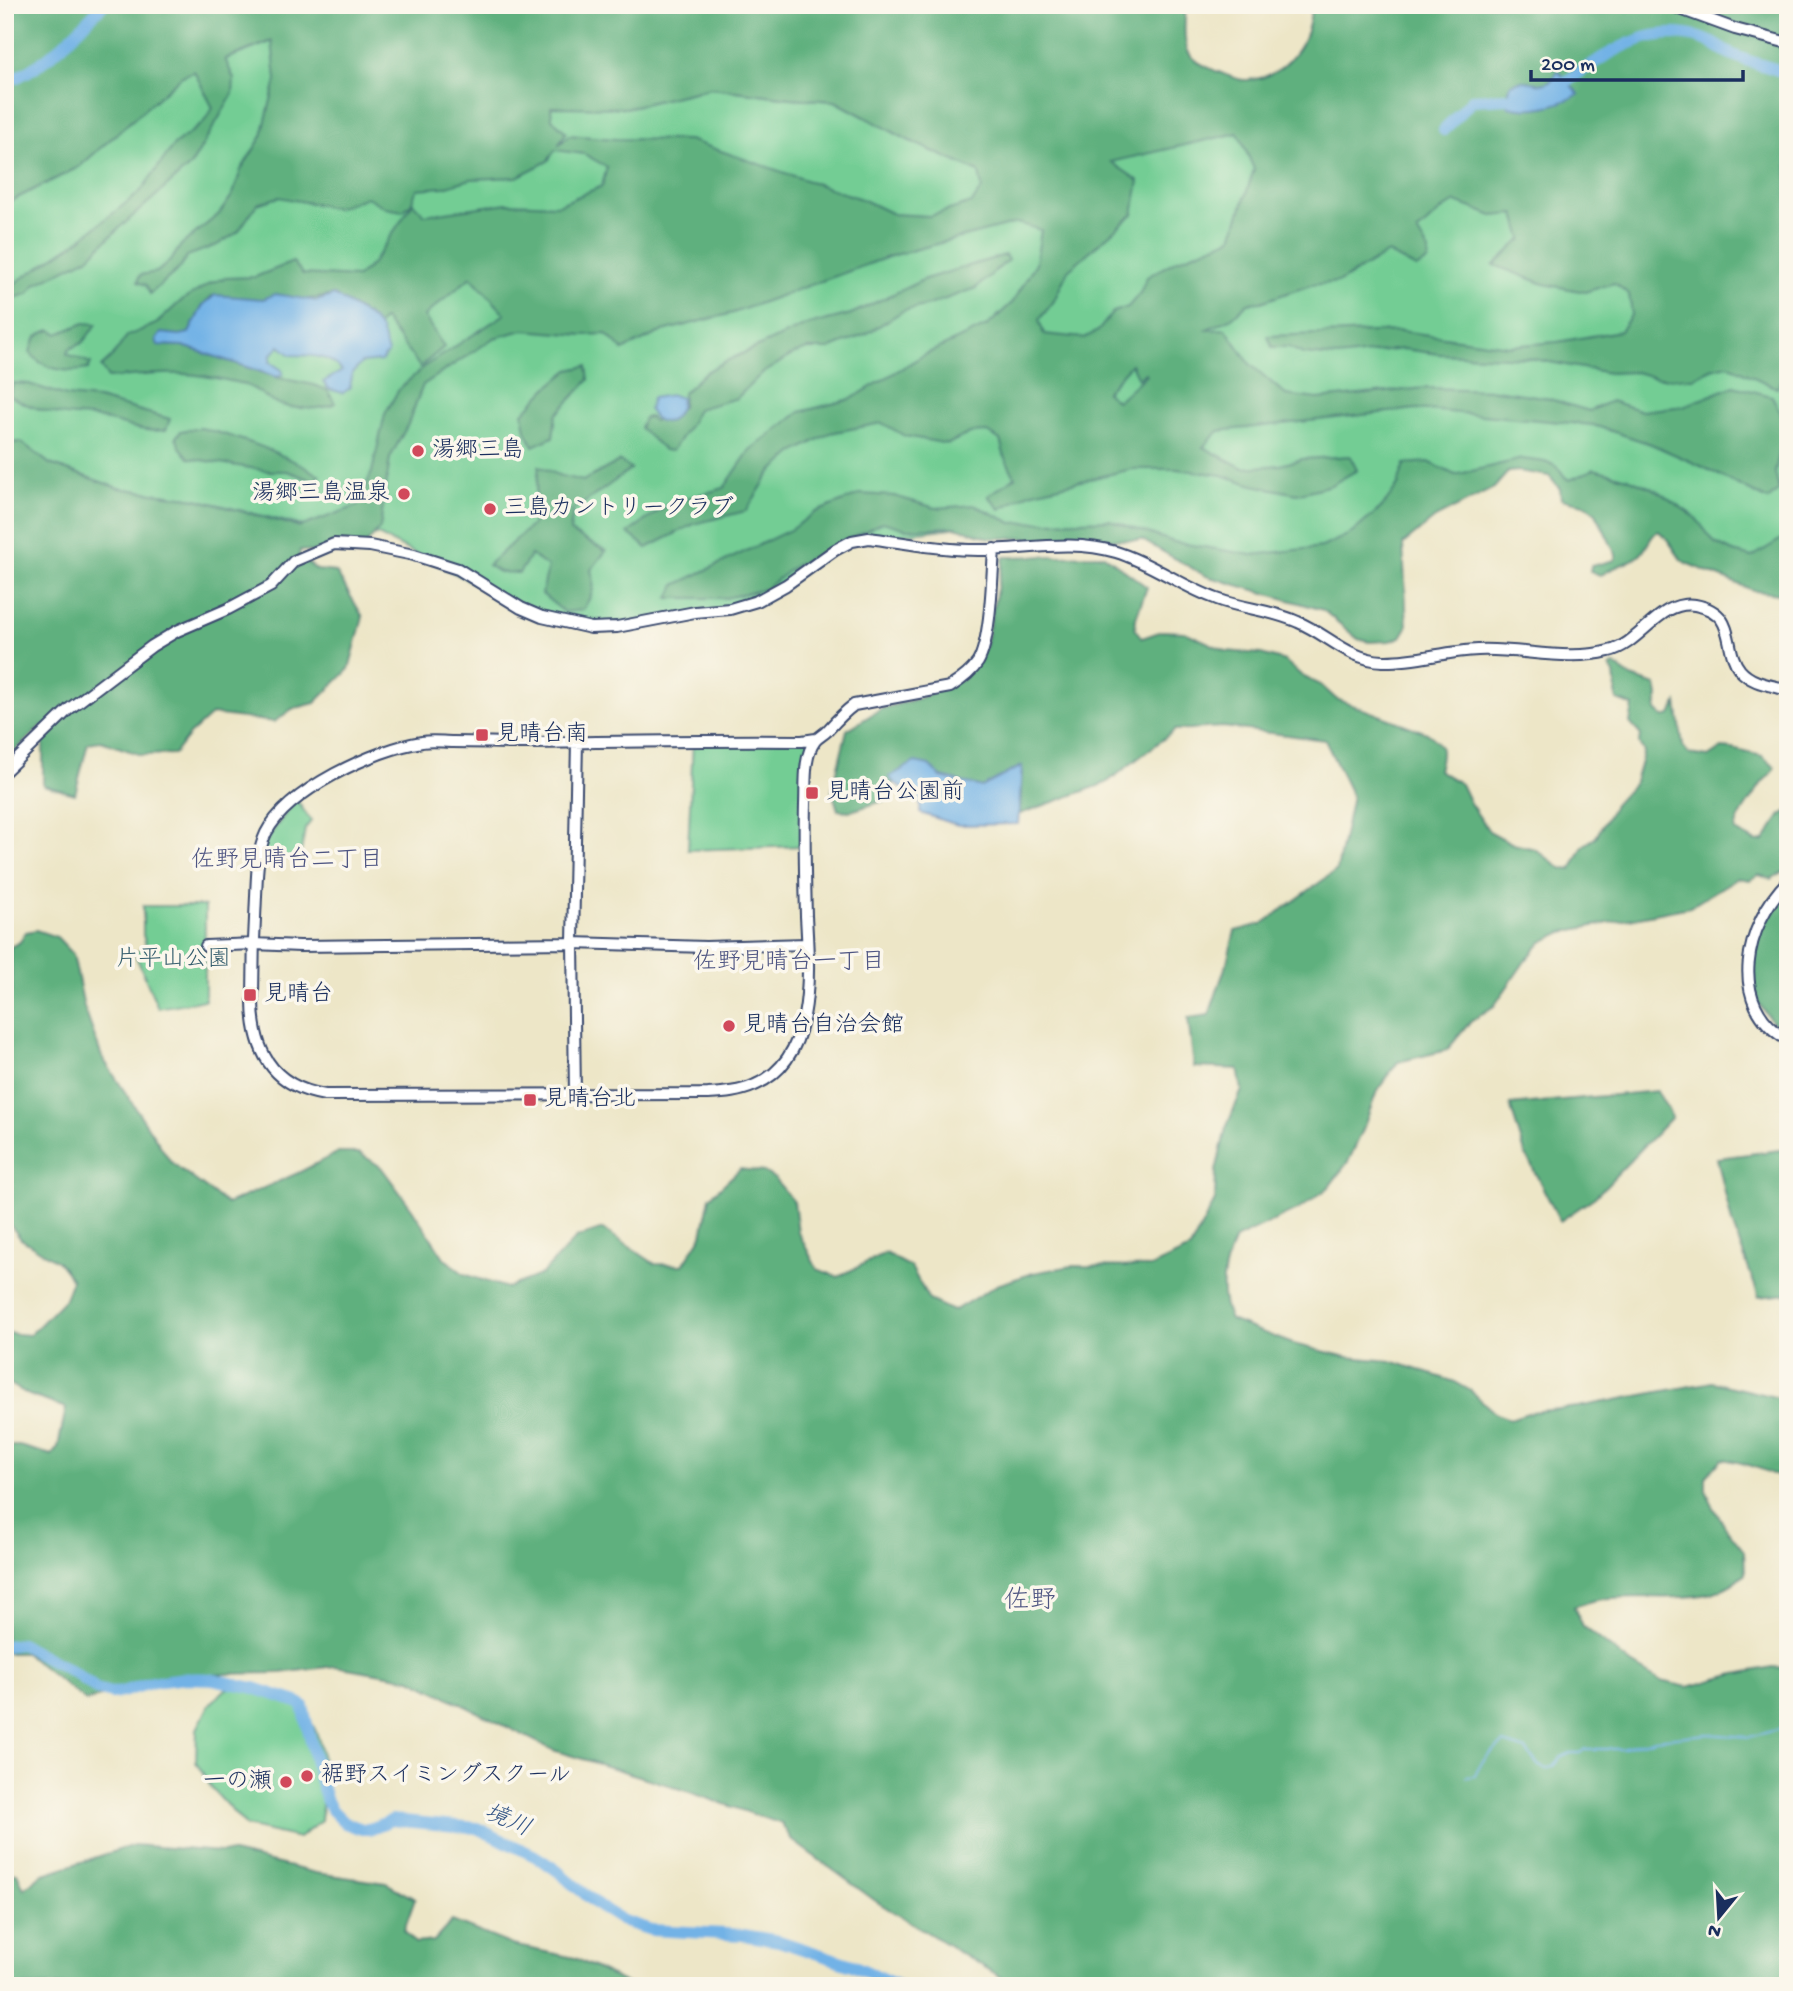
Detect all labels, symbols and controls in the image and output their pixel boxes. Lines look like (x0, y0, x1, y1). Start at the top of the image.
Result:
scale bar (1531, 38, 1742, 82)
text: 200 m (1541, 54, 1595, 79)
place label: 湯郷三島 (432, 437, 524, 465)
marker: 湯郷三島 (410, 443, 426, 459)
place label: 湯郷三島温泉 (252, 480, 390, 508)
marker: 湯郷三島温泉 (396, 486, 412, 502)
place label: 三島カントリークラブ (504, 495, 734, 523)
marker: 三島カントリークラブ (482, 501, 498, 517)
place label: 見晴台南 (496, 721, 588, 749)
marker: 見晴台南 (474, 727, 490, 743)
place label: 見晴台公園前 (826, 779, 964, 807)
marker: 見晴台公園前 (804, 785, 820, 801)
district label: 佐野見晴台二丁目 (191, 846, 383, 876)
park label: 片平山公園 (116, 946, 231, 974)
district label: 佐野見晴台一丁目 (693, 948, 885, 978)
place label: 見晴台 (264, 981, 333, 1009)
marker: 見晴台 (242, 987, 258, 1003)
place label: 見晴台自治会館 (743, 1011, 904, 1040)
marker: 見晴台自治会館 (721, 1018, 737, 1034)
place label: 見晴台北 (544, 1086, 636, 1114)
marker: 見晴台北 (522, 1092, 538, 1108)
district label: 佐野 (1004, 1586, 1056, 1618)
place label: 裾野スイミングスクール (321, 1762, 571, 1790)
place label: 一の瀬 (203, 1768, 272, 1796)
marker: 裾野スイミングスクール (299, 1768, 315, 1784)
marker: 一の瀬 (278, 1774, 294, 1790)
water label: 境川 (479, 1798, 535, 1845)
north arrow (1685, 1882, 1755, 1952)
text: N (1705, 1917, 1724, 1943)

